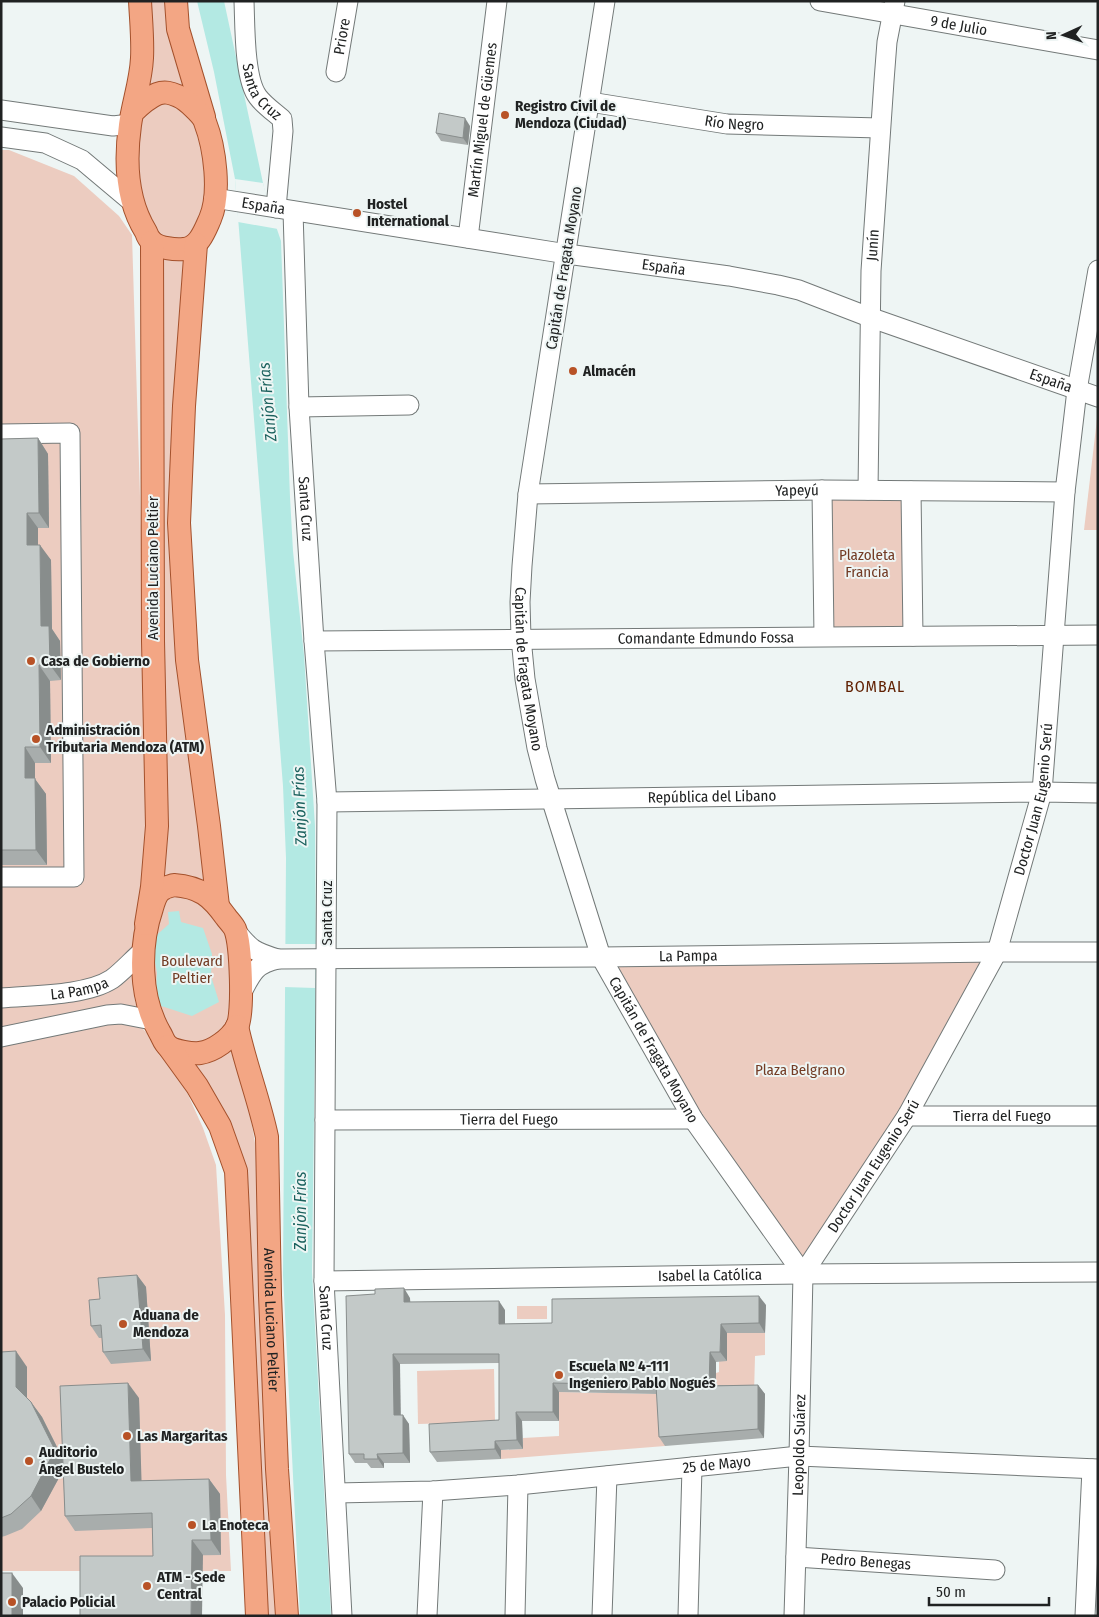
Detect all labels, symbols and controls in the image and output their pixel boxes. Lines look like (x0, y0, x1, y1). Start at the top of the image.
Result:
north arrow (1039, 10, 1089, 60)
street label: 9 de Julio (929, 12, 989, 39)
street label: Priore (330, 17, 354, 56)
text: N (1043, 31, 1060, 40)
street label: Martín Miguel de Güemes (464, 41, 501, 198)
street label: Santa Cruz (239, 62, 285, 124)
place label: Registro Civil de Mendoza (Ciudad) (515, 97, 627, 132)
marker: Registro Civil de Mendoza (Ciudad) (499, 109, 511, 121)
street label: Río Negro (703, 112, 764, 134)
street label: Capitán de Fragata Moyano (542, 185, 586, 351)
street label: España (240, 194, 286, 218)
place label: Hostel International (367, 195, 450, 230)
marker: Hostel International (351, 207, 363, 219)
street label: Junín (863, 229, 883, 261)
street label: España (641, 255, 687, 279)
water label: Zanjón Frías (255, 361, 281, 443)
place label: Almacén (582, 362, 636, 380)
marker: Almacén (567, 365, 579, 377)
street label: España (1027, 365, 1075, 396)
street label: Santa Cruz (294, 476, 317, 542)
street label: Yapeyú (775, 481, 819, 500)
street label: Avenida Luciano Peltier (144, 495, 162, 640)
park label: Plazoleta Francia (839, 546, 895, 581)
street label: Capitán de Fragata Moyano (511, 587, 546, 753)
street label: Comandante Edmundo Fossa (618, 628, 794, 648)
place label: Casa de Gobierno (41, 652, 150, 670)
marker: Casa de Gobierno (25, 655, 37, 667)
district label: BOMBAL (845, 677, 905, 696)
place label: Administración Tributaria Mendoza (ATM) (45, 721, 204, 756)
street label: Doctor Juan Eugenio Serú (1010, 722, 1056, 877)
marker: Administración Tributaria Mendoza (ATM) (30, 733, 42, 745)
water label: Zanjón Frías (289, 766, 310, 847)
street label: República del Libano (648, 787, 776, 807)
street label: Santa Cruz (318, 881, 336, 945)
street label: La Pampa (659, 947, 718, 965)
park label: Boulevard Peltier (161, 952, 223, 987)
street label: La Pampa (50, 973, 111, 1003)
street label: Capitán de Fragata Moyano (605, 974, 702, 1126)
park label: Plaza Belgrano (755, 1061, 845, 1079)
street label: Doctor Juan Eugenio Serú (824, 1096, 923, 1236)
street label: Tierra del Fuego (953, 1107, 1051, 1125)
street label: Tierra del Fuego (460, 1110, 558, 1129)
water label: Zanjón Frías (291, 1171, 310, 1252)
street label: Avenida Luciano Peltier (260, 1248, 283, 1393)
street label: Isabel la Católica (658, 1266, 762, 1285)
street label: Santa Cruz (315, 1285, 337, 1351)
place label: Aduana de Mendoza (132, 1306, 199, 1341)
marker: Aduana de Mendoza (117, 1318, 129, 1330)
place label: Escuela Nº 4-111 Ingeniero Pablo Nogués (569, 1357, 716, 1392)
marker: Escuela Nº 4-111 Ingeniero Pablo Nogués (553, 1369, 565, 1381)
street label: Leopoldo Suárez (789, 1394, 809, 1496)
place label: Las Margaritas (137, 1427, 228, 1445)
marker: Las Margaritas (121, 1430, 133, 1442)
place label: Auditorio Ángel Bustelo (38, 1443, 124, 1478)
street label: 25 de Mayo (682, 1452, 752, 1477)
marker: Auditorio Ángel Bustelo (23, 1455, 35, 1467)
place label: La Enoteca (202, 1516, 269, 1534)
marker: La Enoteca (186, 1519, 198, 1531)
street label: Pedro Benegas (820, 1550, 912, 1573)
place label: ATM - Sede Central (156, 1568, 226, 1603)
scale bar (929, 1574, 1049, 1606)
marker: ATM - Sede Central (141, 1580, 153, 1592)
text: 50 m (936, 1583, 966, 1601)
place label: Palacio Policial (22, 1593, 116, 1611)
marker: Palacio Policial (6, 1596, 18, 1608)

